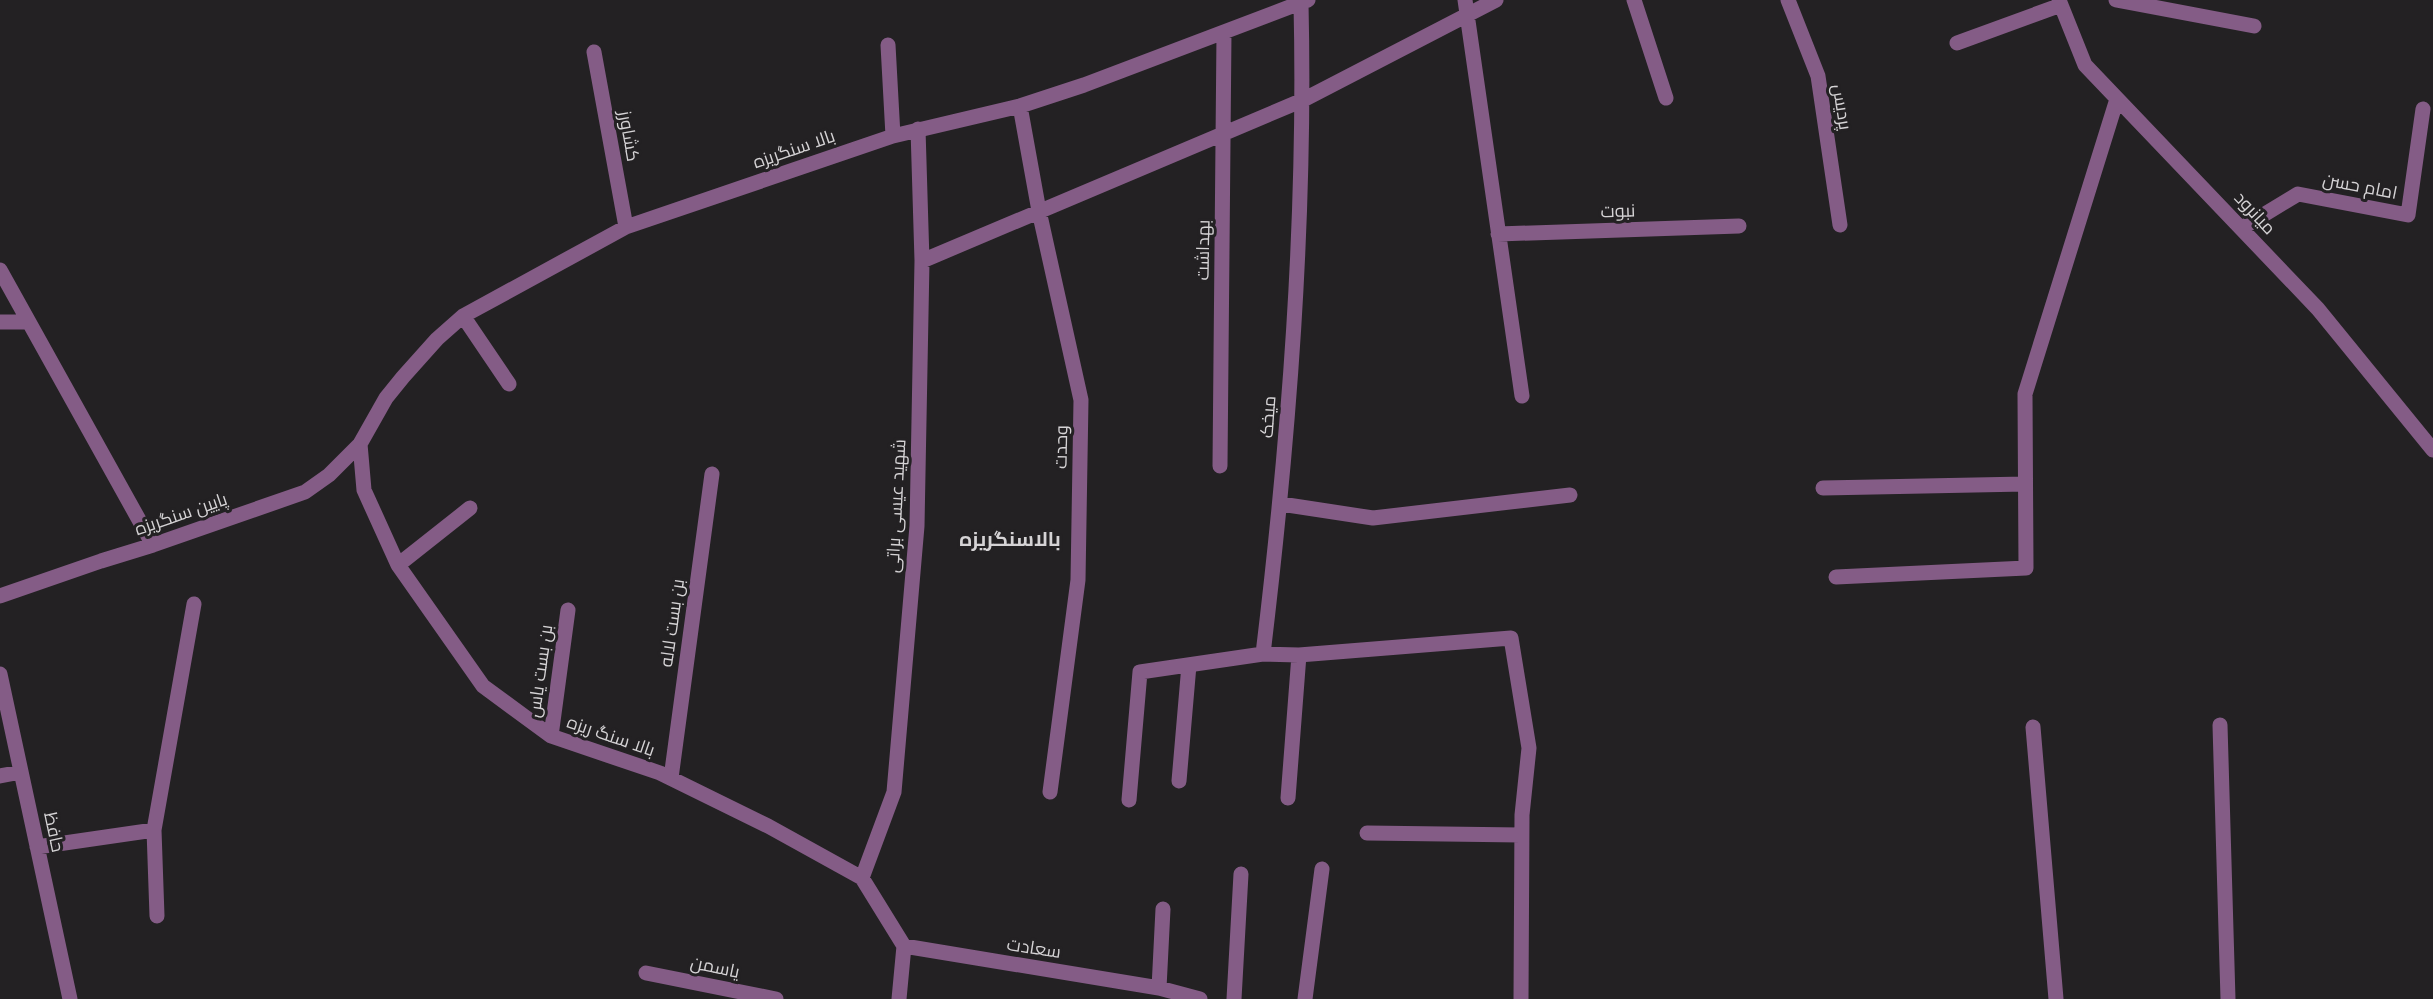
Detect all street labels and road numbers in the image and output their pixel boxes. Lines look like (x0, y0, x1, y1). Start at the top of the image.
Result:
street label: پردیس (1827, 82, 1857, 132)
street label: کشاورز (614, 108, 645, 163)
street label: بالا سنگریزه (750, 124, 838, 173)
street label: امام حسن (2321, 167, 2399, 205)
street label: میانرود (2230, 186, 2281, 239)
street label: نبوت (1600, 198, 1636, 223)
street label: بهداشت (1190, 219, 1215, 281)
street label: میخک (1255, 395, 1280, 439)
street label: وحدت (1049, 425, 1072, 469)
street label: شهید عیسی براتی (881, 438, 910, 574)
street label: پایین سنگریزه (131, 487, 231, 541)
street label: بن بست لاله (654, 577, 689, 668)
street label: بن بست یاس (522, 623, 557, 719)
street label: بالا سنگ ریزه (564, 710, 658, 761)
street label: حافظ (39, 810, 70, 854)
street label: سعادت (1005, 932, 1063, 963)
street label: یاسمن (688, 950, 742, 983)

